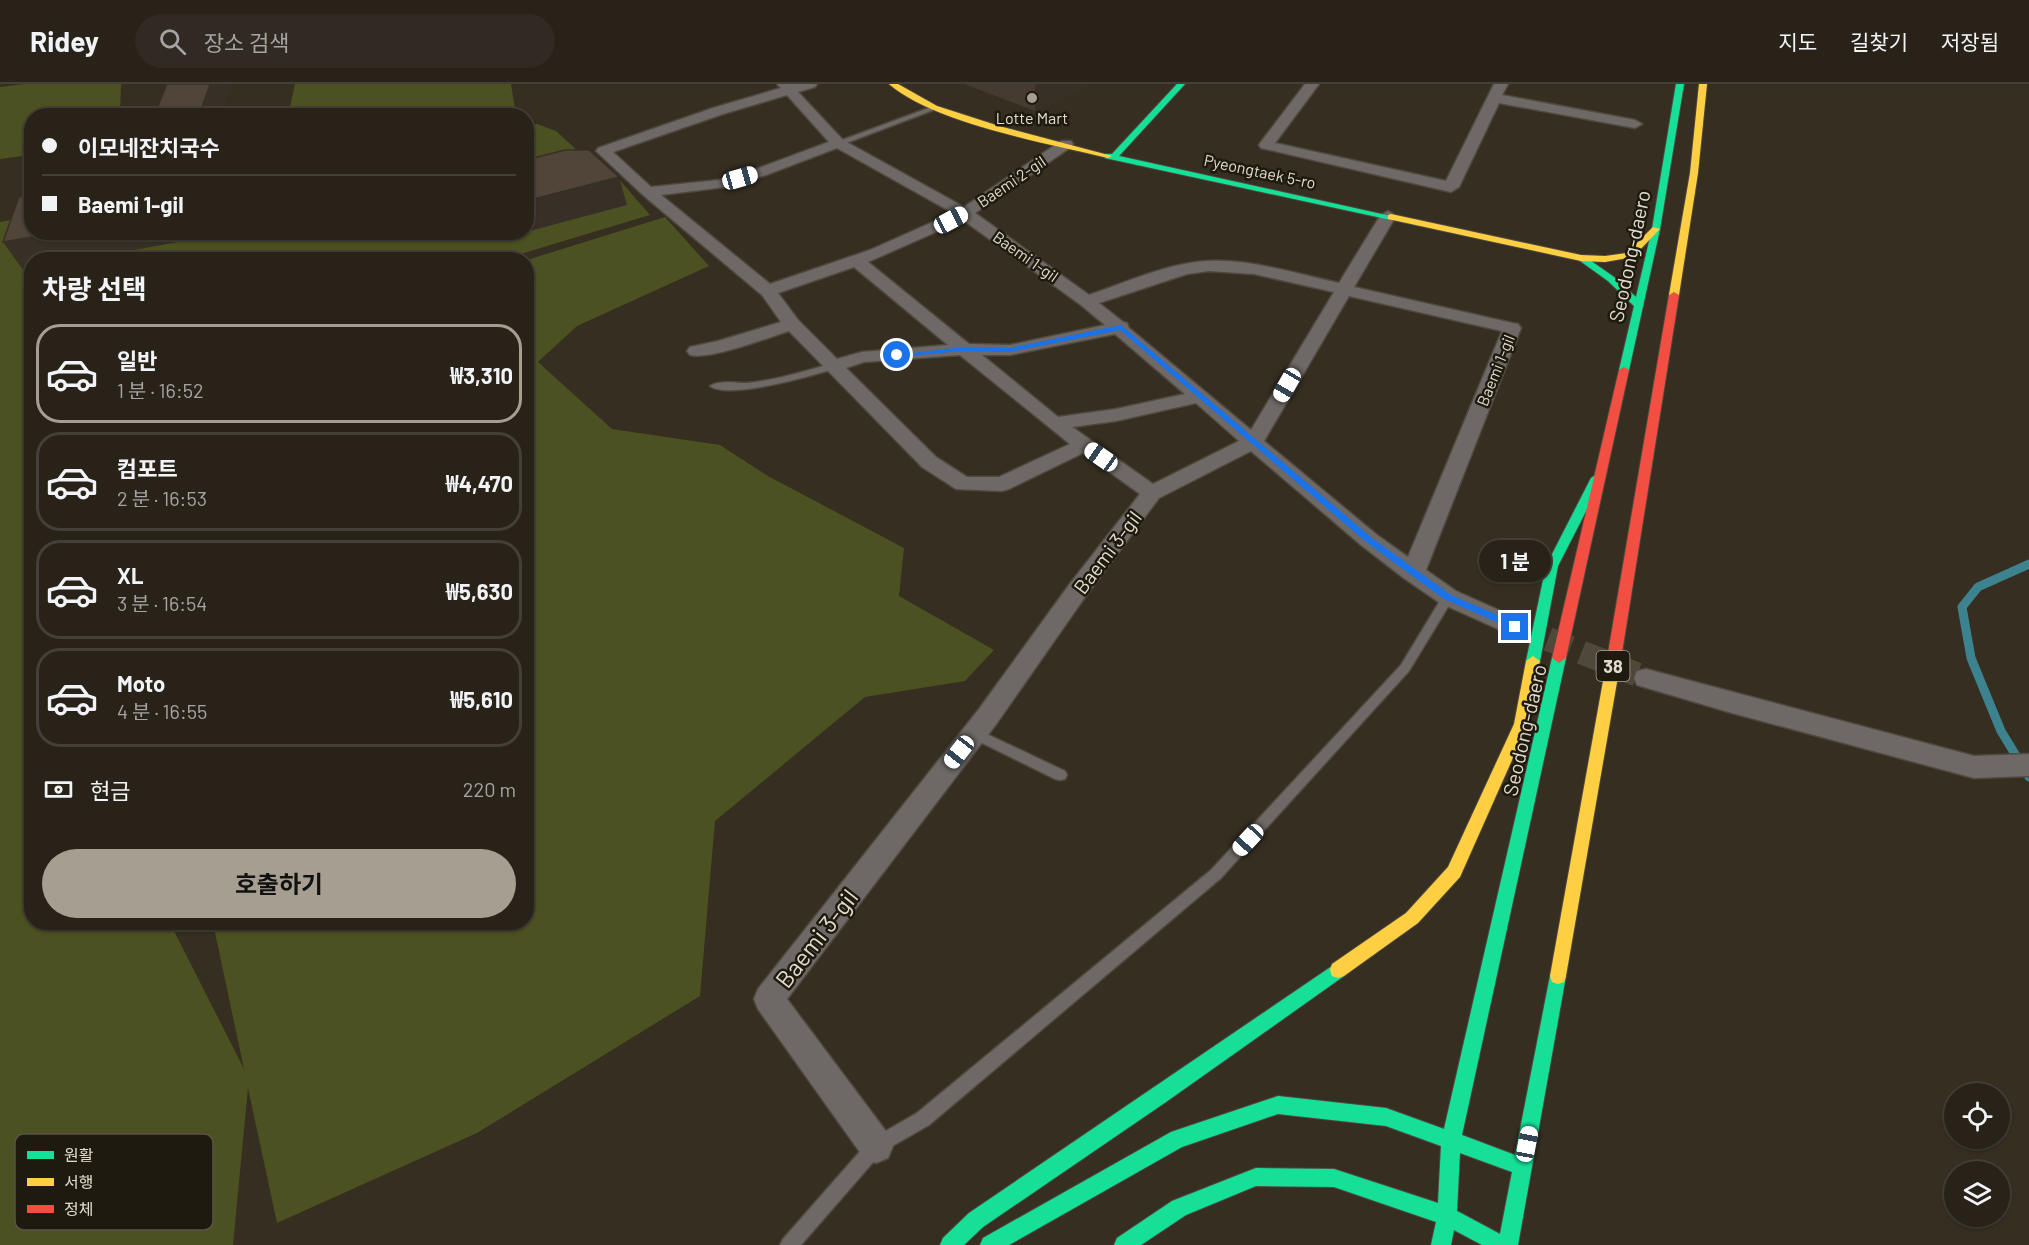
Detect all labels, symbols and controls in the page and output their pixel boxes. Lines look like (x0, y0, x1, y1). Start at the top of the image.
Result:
search box (135, 14, 555, 68)
text: Ridey (30, 24, 99, 58)
icon: search (156, 25, 189, 58)
text: 장소 검색 (204, 29, 289, 55)
text: 지도 (1778, 29, 1817, 54)
text: 길찾기 (1850, 29, 1908, 54)
text: 저장됨 (1941, 29, 1999, 54)
marker: Lotte Mart (1025, 91, 1039, 105)
place label: Lotte Mart (996, 108, 1068, 127)
text: 이모네잔치국수 (78, 134, 220, 160)
street label: Pyeongtaek 5-ro (1202, 150, 1318, 192)
street label: Baemi 2-gil (973, 151, 1049, 211)
car (720, 164, 760, 192)
street label: Seodong-daero (1603, 188, 1655, 324)
text: Baemi 1-gil (78, 191, 184, 217)
car (931, 204, 971, 236)
street label: Baemi 1-gil (990, 227, 1062, 285)
text: 차량 선택 (42, 272, 147, 304)
street label: Baemi 1-gil (1472, 331, 1518, 409)
route start (883, 341, 910, 368)
icon: car (45, 347, 99, 401)
text: 일반 (117, 347, 157, 373)
text: ₩3,310 (450, 362, 513, 388)
car (1270, 365, 1304, 405)
text: 1 분 · 16:52 (117, 378, 204, 402)
car (1081, 439, 1121, 475)
icon: car (45, 455, 99, 509)
text: 컴포트 (117, 455, 178, 481)
text: ₩4,470 (446, 470, 513, 496)
text: 2 분 · 16:53 (117, 486, 207, 510)
street label: Baemi 3-gil (1068, 506, 1146, 598)
callout: 1 분 (1479, 540, 1551, 582)
text: 1 분 (1500, 549, 1530, 573)
text: XL (117, 562, 143, 588)
icon: car (45, 563, 99, 617)
text: ₩5,630 (446, 578, 513, 604)
text: 3 분 · 16:54 (117, 591, 207, 615)
route end (1501, 613, 1528, 640)
road number: 38 (1596, 651, 1630, 681)
street label: Seodong-daero (1497, 662, 1551, 798)
text: Moto (117, 670, 165, 696)
icon: car (45, 671, 99, 725)
text: ₩5,610 (450, 686, 513, 712)
text: 4 분 · 16:55 (117, 699, 207, 723)
car (941, 732, 977, 772)
icon: cash (42, 773, 75, 806)
text: 현금 (90, 777, 130, 803)
text: 220 m (463, 777, 516, 801)
car (1229, 821, 1267, 859)
button: 호출하기 (42, 849, 516, 918)
street label: Baemi 3-gil (769, 883, 863, 993)
map controls (1944, 1083, 2010, 1227)
button: locate (1944, 1083, 2010, 1149)
car (1515, 1125, 1539, 1163)
legend (15, 1134, 213, 1230)
text: 원활 (64, 1145, 94, 1164)
button: layers (1944, 1161, 2010, 1227)
text: 서행 (64, 1172, 93, 1191)
text: 정체 (64, 1199, 93, 1218)

